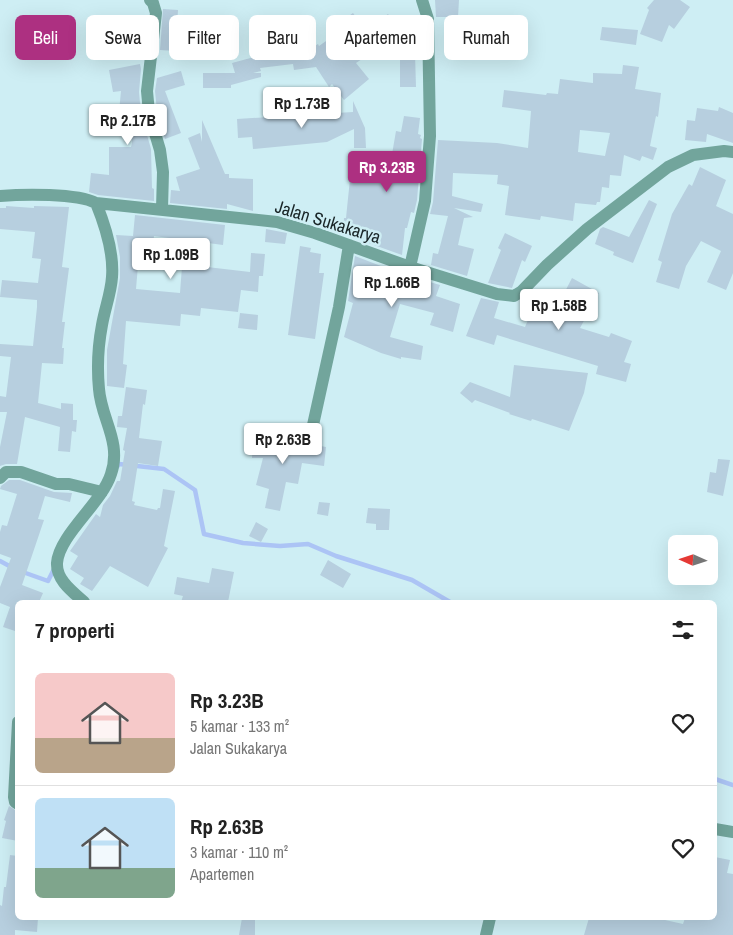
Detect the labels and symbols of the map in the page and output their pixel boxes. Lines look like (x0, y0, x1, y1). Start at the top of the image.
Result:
pin: Rp 1.73B (250, 86, 354, 129)
pin: Rp 2.17B (76, 104, 180, 146)
pin: Rp 3.23B (335, 150, 439, 193)
street label: Jalan Sukakarya (272, 194, 384, 249)
pin: Rp 1.09B (119, 238, 223, 280)
pin: Rp 1.66B (340, 266, 444, 308)
pin: Rp 1.58B (507, 288, 611, 331)
pin: Rp 2.63B (231, 422, 335, 465)
north arrow (668, 535, 718, 585)

